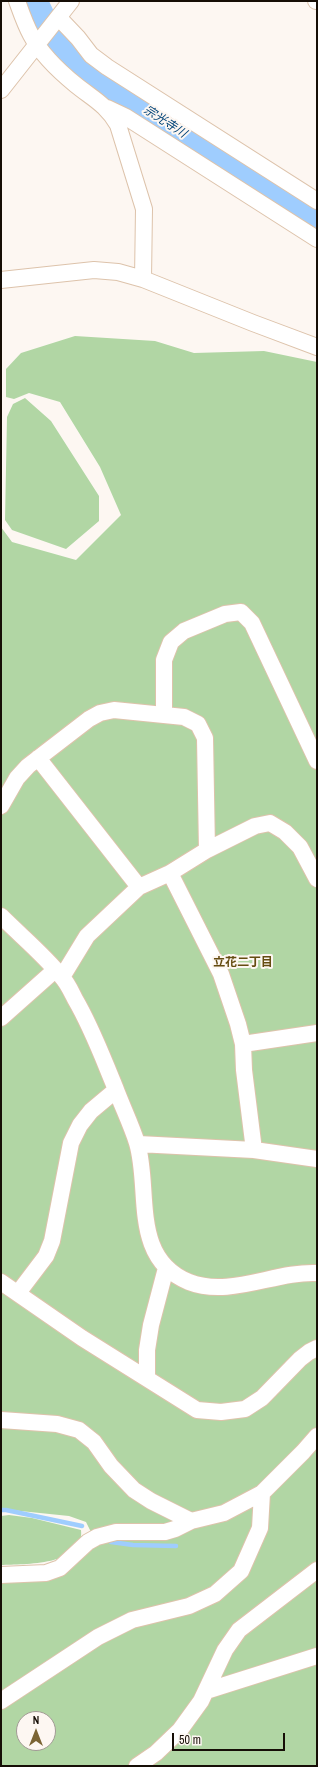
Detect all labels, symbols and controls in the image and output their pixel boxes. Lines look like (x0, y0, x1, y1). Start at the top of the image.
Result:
water label: 宗光寺川 (141, 103, 189, 141)
district label: 立花二丁目 (213, 956, 273, 970)
north arrow (16, 1711, 56, 1751)
text: N (33, 1713, 39, 1727)
scale bar (174, 1725, 287, 1751)
text: 50 m (179, 1732, 201, 1748)

